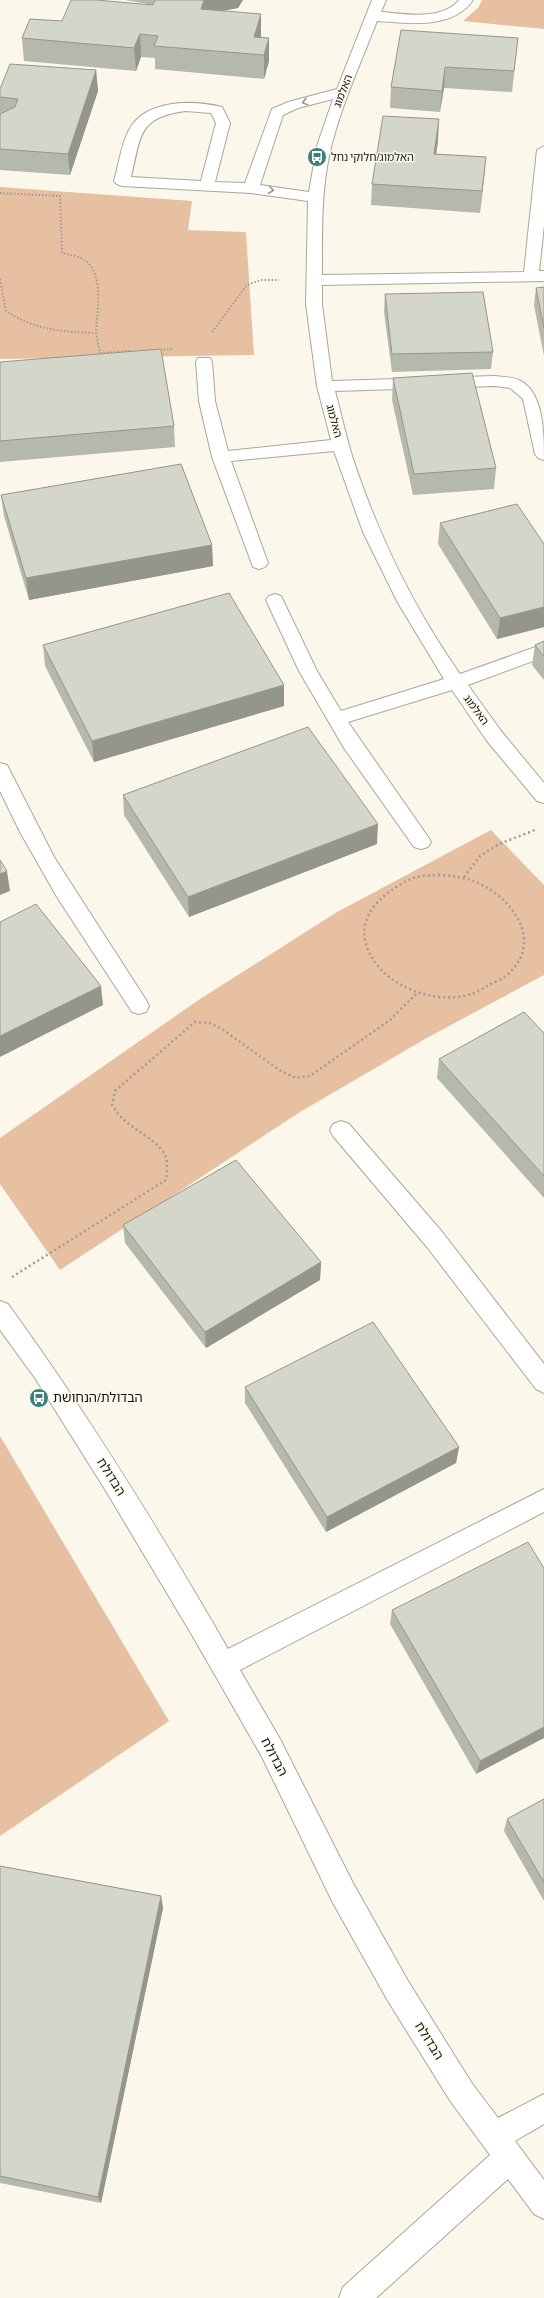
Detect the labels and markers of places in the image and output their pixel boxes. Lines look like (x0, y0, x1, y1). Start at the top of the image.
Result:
bus stop icon: האלמוג/חלוקי נחל (306, 146, 328, 168)
place label: האלמוג/חלוקי נחל (331, 151, 414, 164)
bus stop icon: הבדולת/הנחושת (28, 1387, 50, 1409)
place label: הבדולת/הנחושת (53, 1390, 143, 1406)

